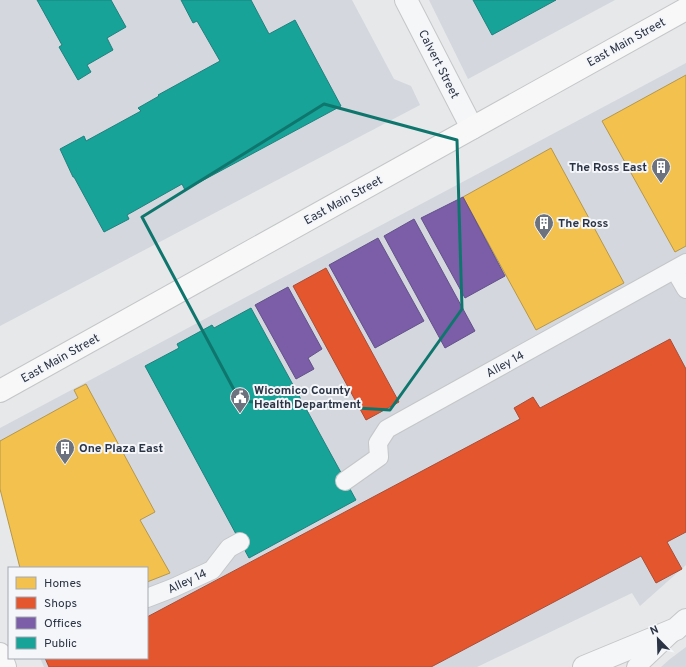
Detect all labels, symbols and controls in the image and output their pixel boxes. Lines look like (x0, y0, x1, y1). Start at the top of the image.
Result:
street label: East Main Street (584, 15, 669, 71)
street label: Calvert Street (414, 27, 462, 102)
building icon: The Ross East (650, 156, 672, 184)
place label: The Ross East (569, 160, 647, 176)
street label: East Main Street (301, 173, 386, 229)
building icon: The Ross (533, 212, 555, 240)
place label: The Ross (558, 216, 609, 232)
street label: East Main Street (18, 331, 103, 387)
street label: Alley 14 (483, 348, 528, 382)
place label: Wicomico County Health Department (254, 383, 361, 413)
public building icon: Wicomico County Health Department (229, 386, 251, 414)
building icon: One Plaza East (54, 437, 76, 465)
place label: One Plaza East (79, 441, 163, 457)
street label: Alley 14 (165, 566, 210, 598)
legend (8, 567, 148, 659)
text: Homes (44, 576, 81, 592)
text: Shops (44, 596, 77, 612)
text: Offices (44, 616, 82, 632)
north arrow (638, 619, 678, 659)
text: N (648, 623, 661, 639)
text: Public (44, 636, 77, 652)

